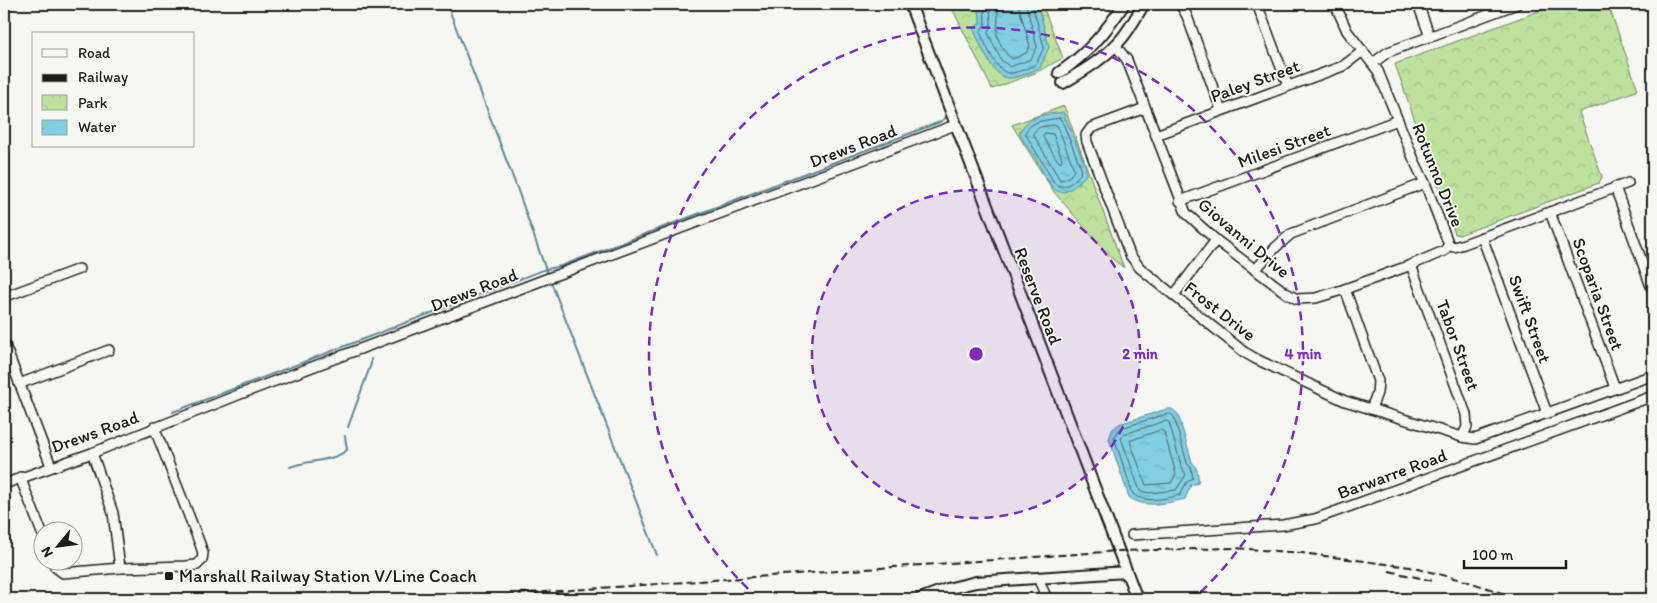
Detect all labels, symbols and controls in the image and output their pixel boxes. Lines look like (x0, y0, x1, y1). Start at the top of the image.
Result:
legend (32, 32, 195, 148)
text: Road (78, 44, 111, 62)
street label: Paley Street (1207, 55, 1303, 107)
text: Railway (78, 68, 128, 86)
text: Park (78, 94, 108, 112)
text: Water (78, 118, 117, 136)
street label: Drews Road (806, 119, 900, 173)
street label: Milesi Street (1235, 119, 1334, 173)
street label: Rotunno Drive (1407, 120, 1469, 230)
street label: Giovanni Drive (1194, 193, 1294, 283)
street label: Scoparia Street (1567, 235, 1629, 354)
street label: Reserve Road (1009, 244, 1067, 348)
street label: Drews Road (427, 263, 521, 317)
street label: Swift Street (1504, 272, 1556, 366)
street label: Frost Drive (1180, 276, 1260, 346)
street label: Tabor Street (1431, 297, 1485, 394)
centre of rings (967, 345, 985, 363)
text: 2 min (1122, 345, 1159, 363)
text: 4 min (1285, 345, 1322, 363)
street label: Drews Road (48, 406, 142, 458)
street label: Barwarre Road (1334, 444, 1450, 504)
north arrow (32, 520, 82, 570)
scale bar (1464, 538, 1567, 570)
text: N (37, 544, 57, 560)
text: 100 m (1472, 546, 1514, 564)
place label: Marshall Railway Station V/Line Coach (179, 565, 477, 587)
marker: Marshall Railway Station V/Line Coach (163, 570, 175, 582)

